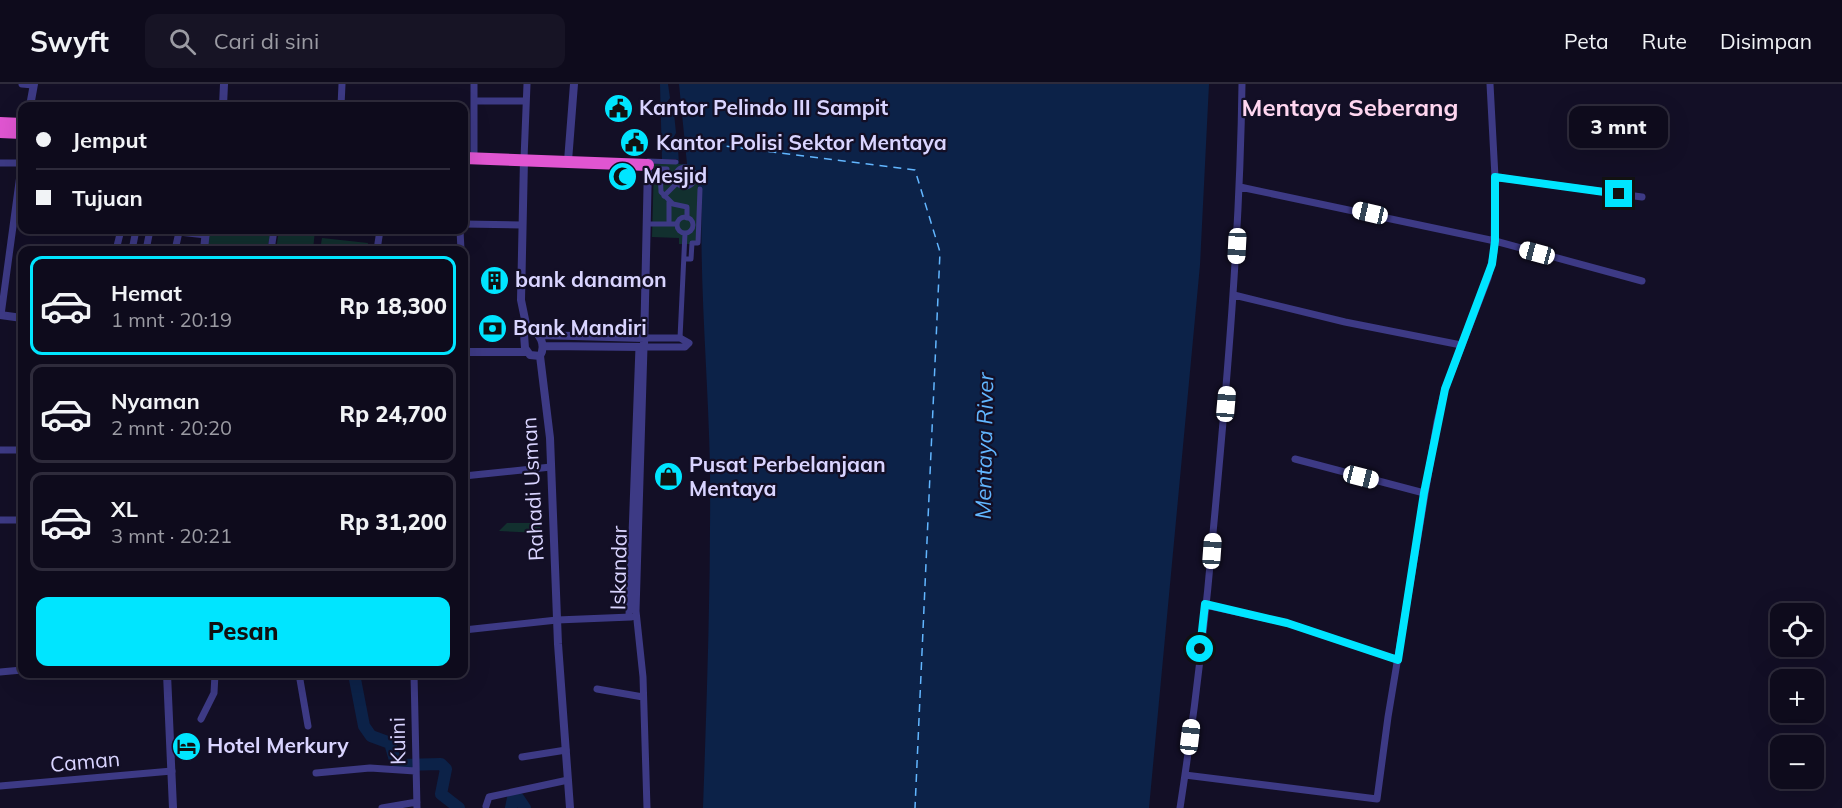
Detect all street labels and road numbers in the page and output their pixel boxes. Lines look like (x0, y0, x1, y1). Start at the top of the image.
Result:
street label: Rahadi Usman (515, 416, 549, 562)
street label: Iskandar (604, 525, 632, 610)
street label: Kuini (384, 717, 410, 765)
street label: Caman (49, 745, 121, 777)

